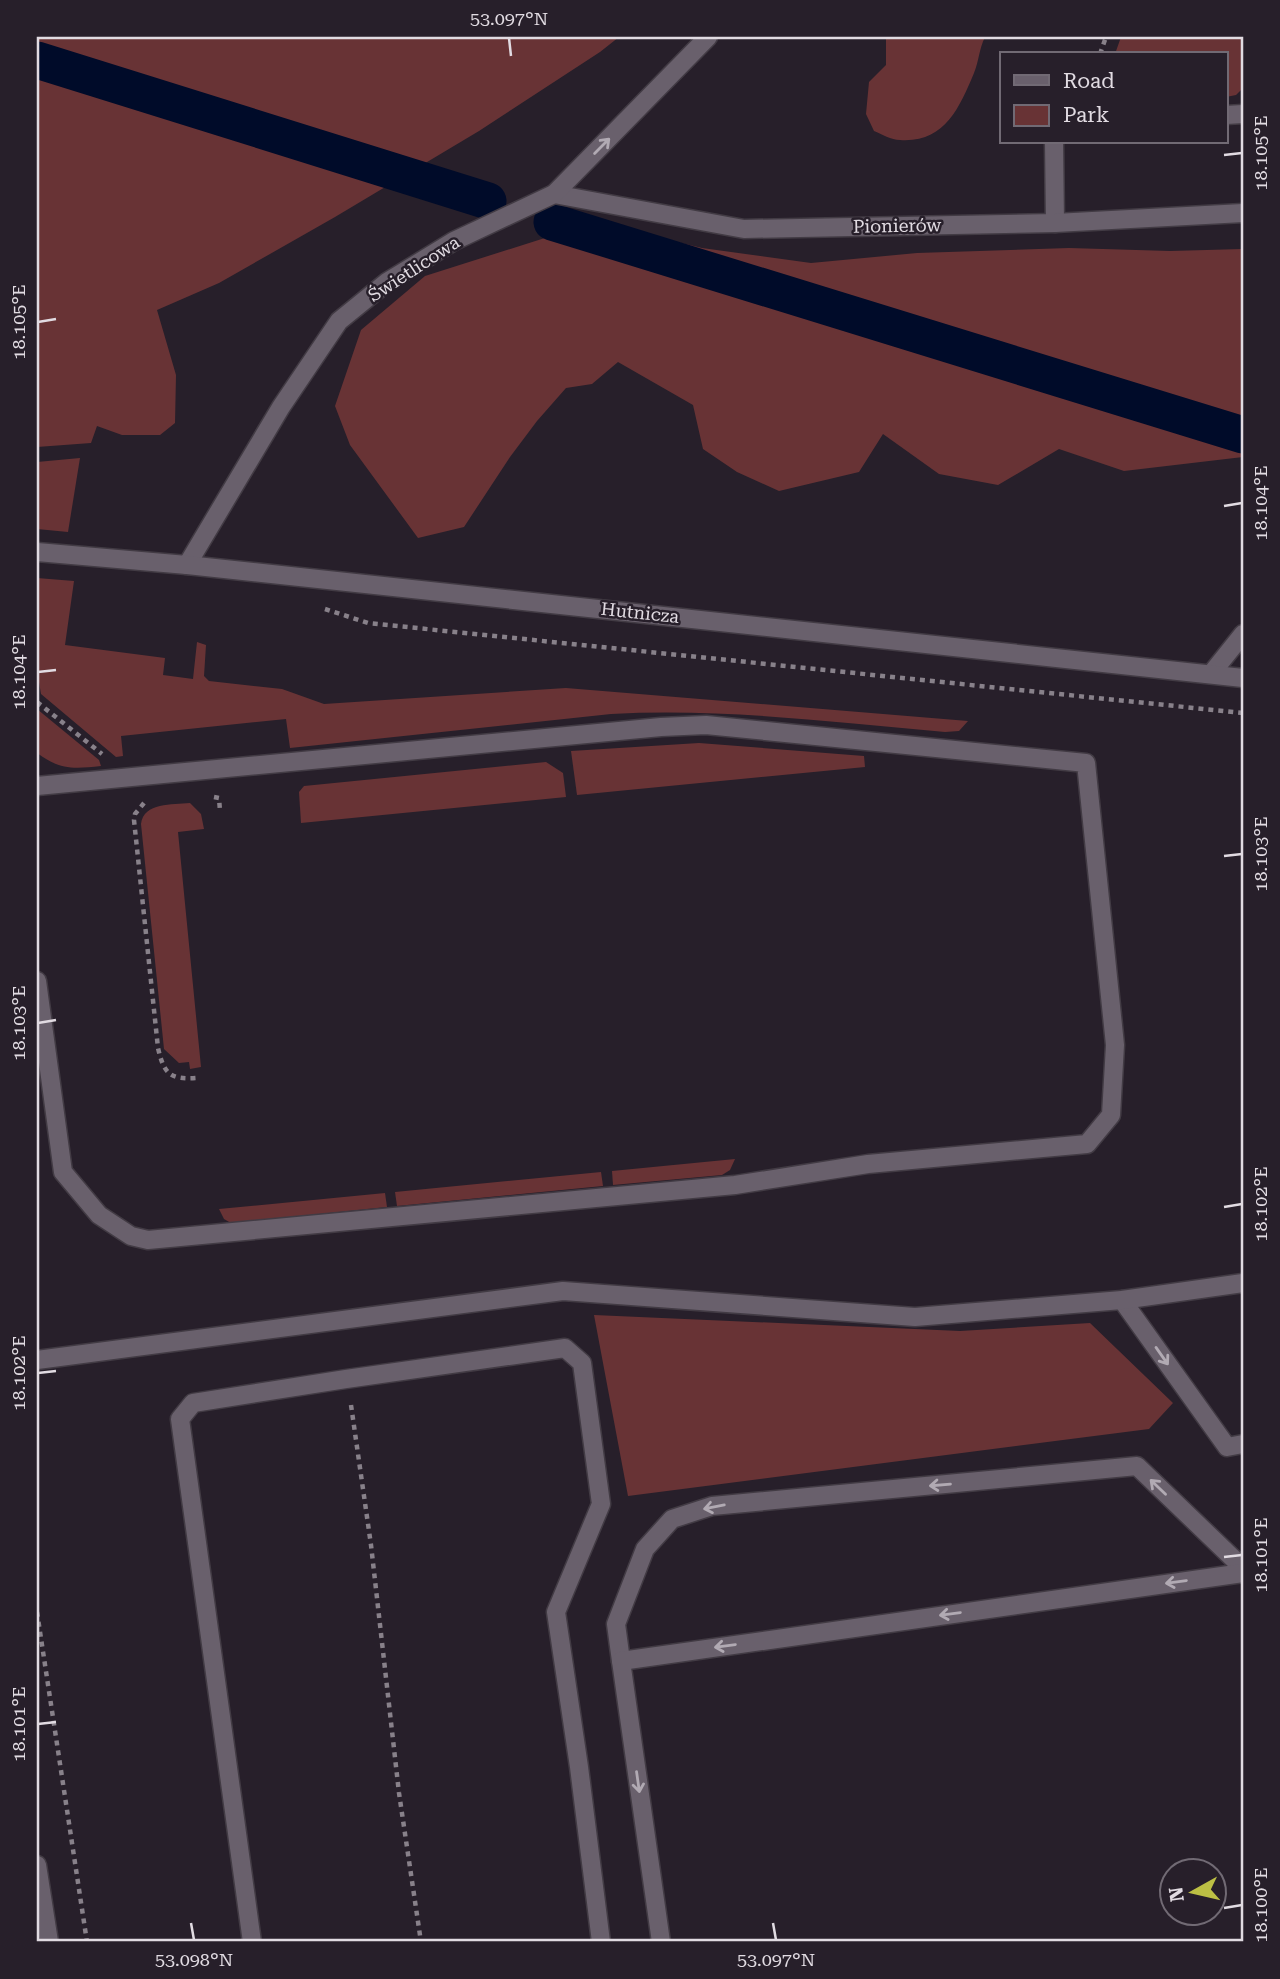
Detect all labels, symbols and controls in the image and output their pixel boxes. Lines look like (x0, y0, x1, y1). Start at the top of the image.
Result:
text: 53.097°N (470, 8, 548, 29)
legend (1000, 52, 1228, 144)
text: Road (1063, 69, 1115, 93)
text: Park (1063, 103, 1109, 127)
text: 18.105°E (1250, 115, 1271, 191)
one-way arrow (593, 138, 610, 155)
street label: Pionierów (853, 214, 942, 237)
street label: Świetlicowa (364, 231, 464, 306)
text: 18.105°E (8, 284, 29, 360)
text: 18.104°E (1250, 465, 1271, 541)
street label: Hutnicza (600, 598, 680, 627)
text: 18.104°E (8, 634, 29, 710)
text: 18.103°E (1250, 816, 1271, 892)
text: 18.103°E (8, 985, 29, 1061)
text: 18.102°E (1250, 1166, 1271, 1242)
text: 18.102°E (8, 1335, 29, 1411)
one-way arrow (1155, 1346, 1169, 1365)
one-way arrow (929, 1478, 952, 1491)
one-way arrow (1150, 1479, 1168, 1496)
one-way arrow (703, 1501, 726, 1514)
text: 18.101°E (1250, 1517, 1271, 1593)
one-way arrow (1165, 1576, 1188, 1589)
one-way arrow (940, 1608, 962, 1621)
one-way arrow (714, 1640, 737, 1653)
text: 18.101°E (8, 1686, 29, 1762)
one-way arrow (632, 1770, 645, 1793)
north arrow (1158, 1856, 1228, 1926)
text: 18.100°E (1250, 1867, 1271, 1943)
text: N (1164, 1885, 1189, 1903)
text: 53.098°N (155, 1949, 233, 1970)
text: 53.097°N (737, 1949, 815, 1970)

